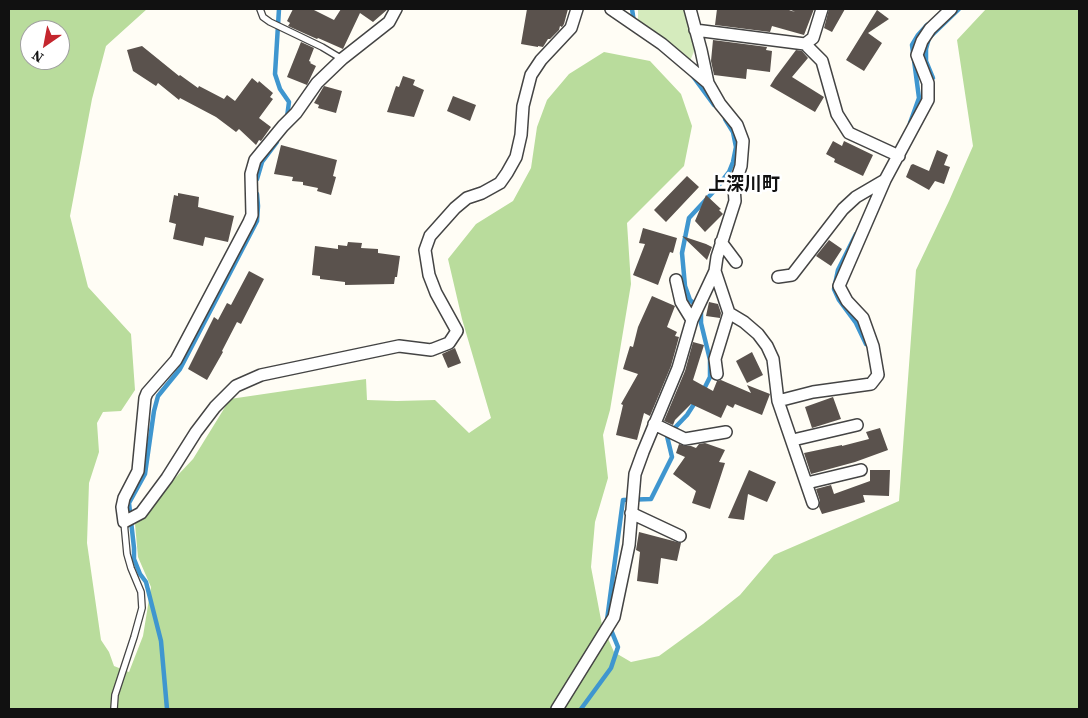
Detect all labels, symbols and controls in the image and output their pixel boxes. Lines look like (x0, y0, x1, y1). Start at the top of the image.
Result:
north arrow (20, 20, 70, 70)
text: N (28, 46, 47, 68)
district label: 上深川町 (708, 174, 780, 196)

